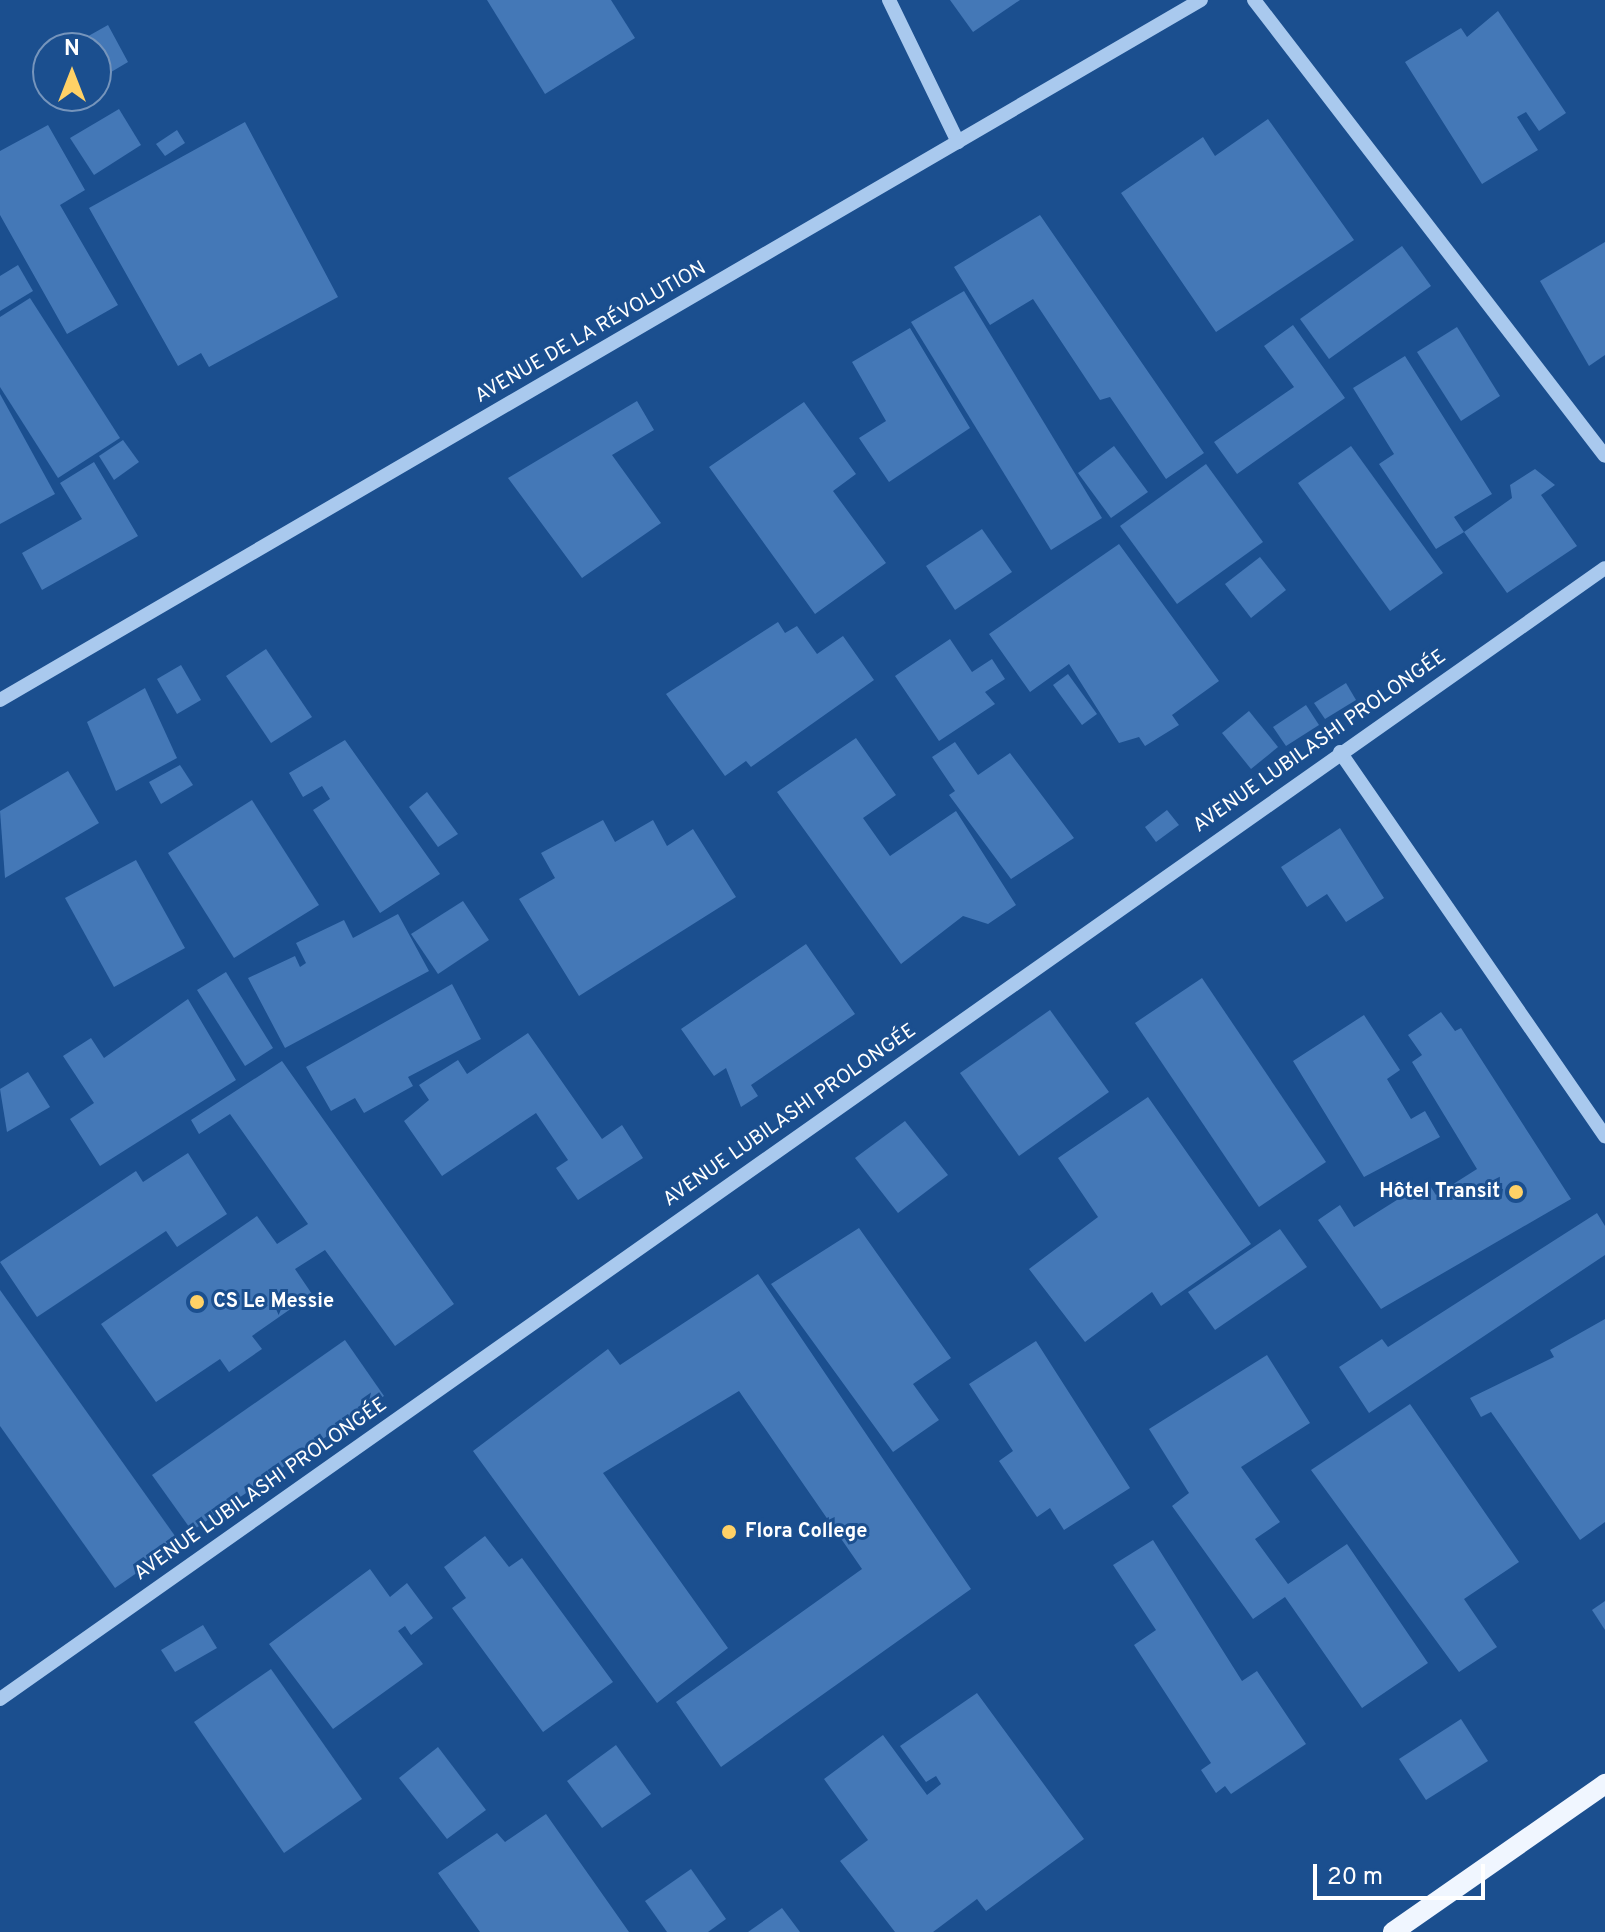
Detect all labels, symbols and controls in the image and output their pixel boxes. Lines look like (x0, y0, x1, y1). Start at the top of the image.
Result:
north arrow (32, 32, 112, 112)
text: N (64, 36, 80, 63)
street label: AVENUE DE LA RÉVOLUTION (471, 257, 711, 409)
street label: AVENUE LUBILASHI PROLONGÉE (1189, 645, 1451, 839)
street label: AVENUE LUBILASHI PROLONGÉE (659, 1019, 921, 1213)
place label: Hôtel Transit (1379, 1180, 1500, 1204)
marker: Hôtel Transit (1507, 1183, 1525, 1201)
place label: CS Le Messie (213, 1290, 334, 1314)
marker: CS Le Messie (188, 1293, 206, 1311)
street label: AVENUE LUBILASHI PROLONGÉE (130, 1393, 392, 1587)
place label: Flora College (745, 1520, 867, 1544)
marker: Flora College (720, 1523, 738, 1541)
scale bar (1317, 1848, 1489, 1898)
text: 20 m (1327, 1863, 1383, 1893)

